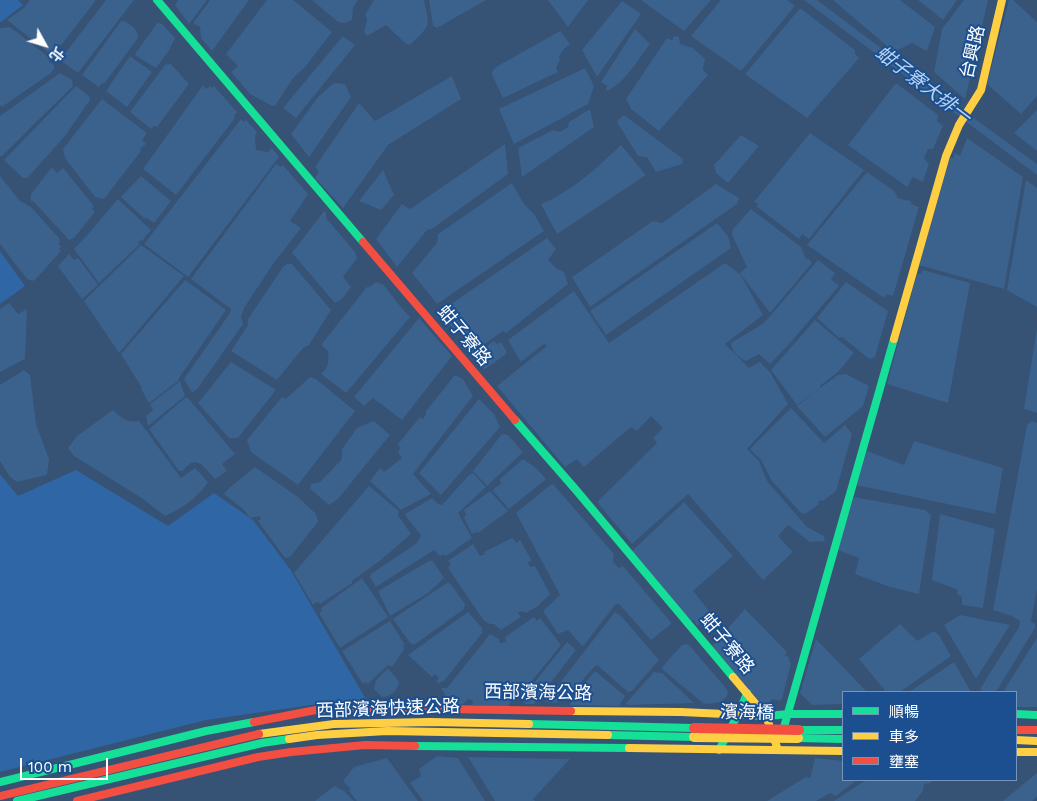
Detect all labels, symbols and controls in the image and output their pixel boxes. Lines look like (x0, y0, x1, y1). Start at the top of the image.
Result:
north arrow (20, 20, 70, 70)
street label: 台興路 (956, 23, 990, 81)
water label: 蚶子寮大排一 (871, 42, 975, 128)
text: 北 (46, 44, 67, 65)
street label: 蚶子寮路 (433, 301, 495, 371)
street label: 蚶子寮路 (696, 609, 758, 679)
street label: 西部濱海公路 (484, 681, 592, 705)
legend (842, 691, 1017, 781)
street label: 西部濱海快速公路 (316, 696, 460, 722)
street label: 濱海橋 (720, 702, 774, 724)
text: 順暢 (889, 703, 919, 721)
text: 車多 (889, 728, 919, 746)
scale bar (22, 748, 110, 780)
text: 壅塞 (889, 753, 919, 771)
text: 100 m (28, 758, 72, 776)

